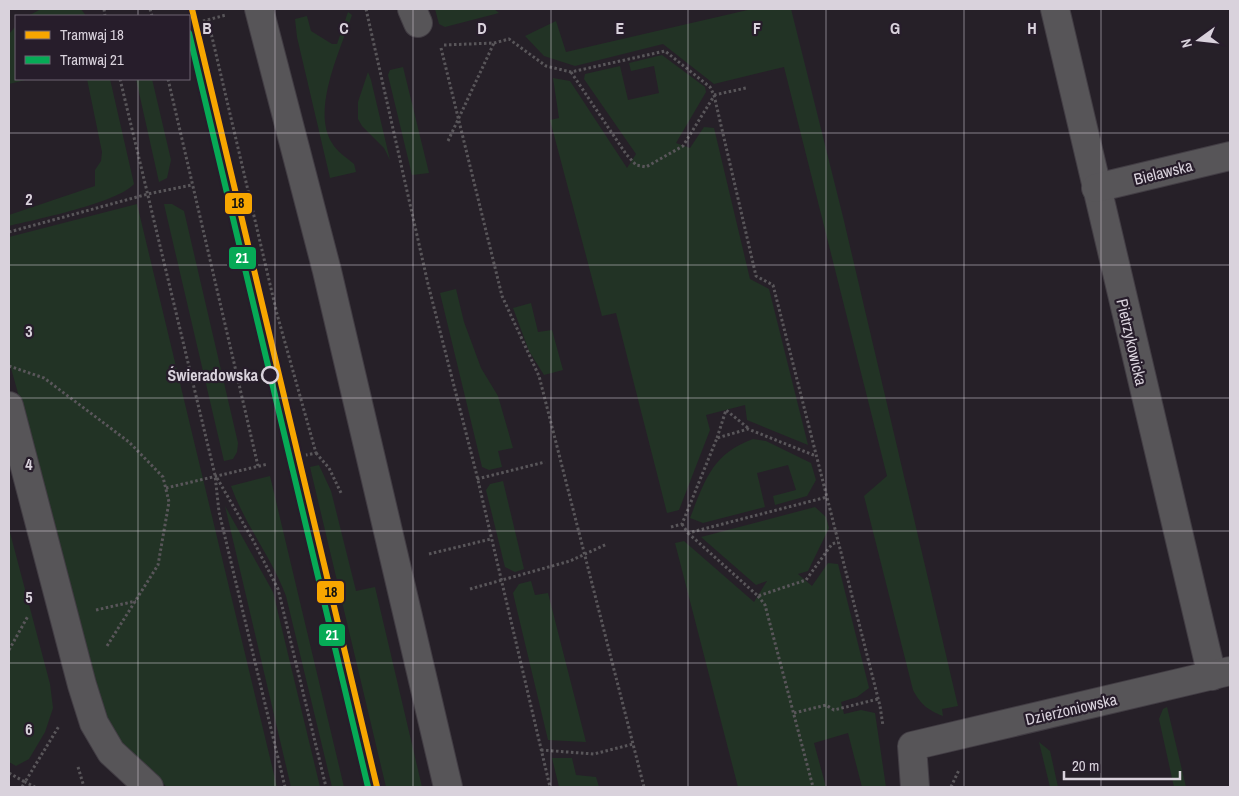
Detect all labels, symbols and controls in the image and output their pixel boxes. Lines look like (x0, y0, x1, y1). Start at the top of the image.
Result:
legend (15, 15, 190, 80)
north arrow (1174, 15, 1224, 65)
text: B (202, 17, 212, 39)
text: C (339, 17, 349, 39)
text: D (477, 17, 487, 39)
text: E (616, 17, 625, 39)
text: F (753, 17, 761, 39)
text: G (890, 17, 900, 39)
text: H (1027, 17, 1037, 39)
text: Tramwaj 18 (60, 24, 124, 45)
text: N (1177, 37, 1196, 50)
text: Tramwaj 21 (60, 49, 124, 70)
street label: Bielawska (1131, 154, 1195, 190)
text: 2 (25, 188, 33, 210)
line badge: 18 (224, 192, 253, 215)
text: 18 (232, 194, 244, 212)
line badge: 21 (228, 246, 257, 270)
text: 21 (236, 249, 249, 267)
street label: Pietrzykowicka (1111, 297, 1153, 388)
text: 3 (25, 320, 33, 342)
place label: Świeradowska (168, 364, 259, 386)
marker: Świeradowska (261, 366, 279, 384)
text: 4 (25, 453, 33, 475)
line badge: 18 (316, 580, 345, 604)
text: 18 (325, 583, 337, 601)
text: 5 (25, 586, 33, 608)
line badge: 21 (318, 623, 346, 647)
text: 21 (326, 626, 339, 644)
street label: Dzierżoniowska (1023, 688, 1120, 730)
text: 6 (25, 718, 33, 740)
scale bar (1064, 748, 1180, 780)
text: 20 m (1072, 755, 1099, 776)

